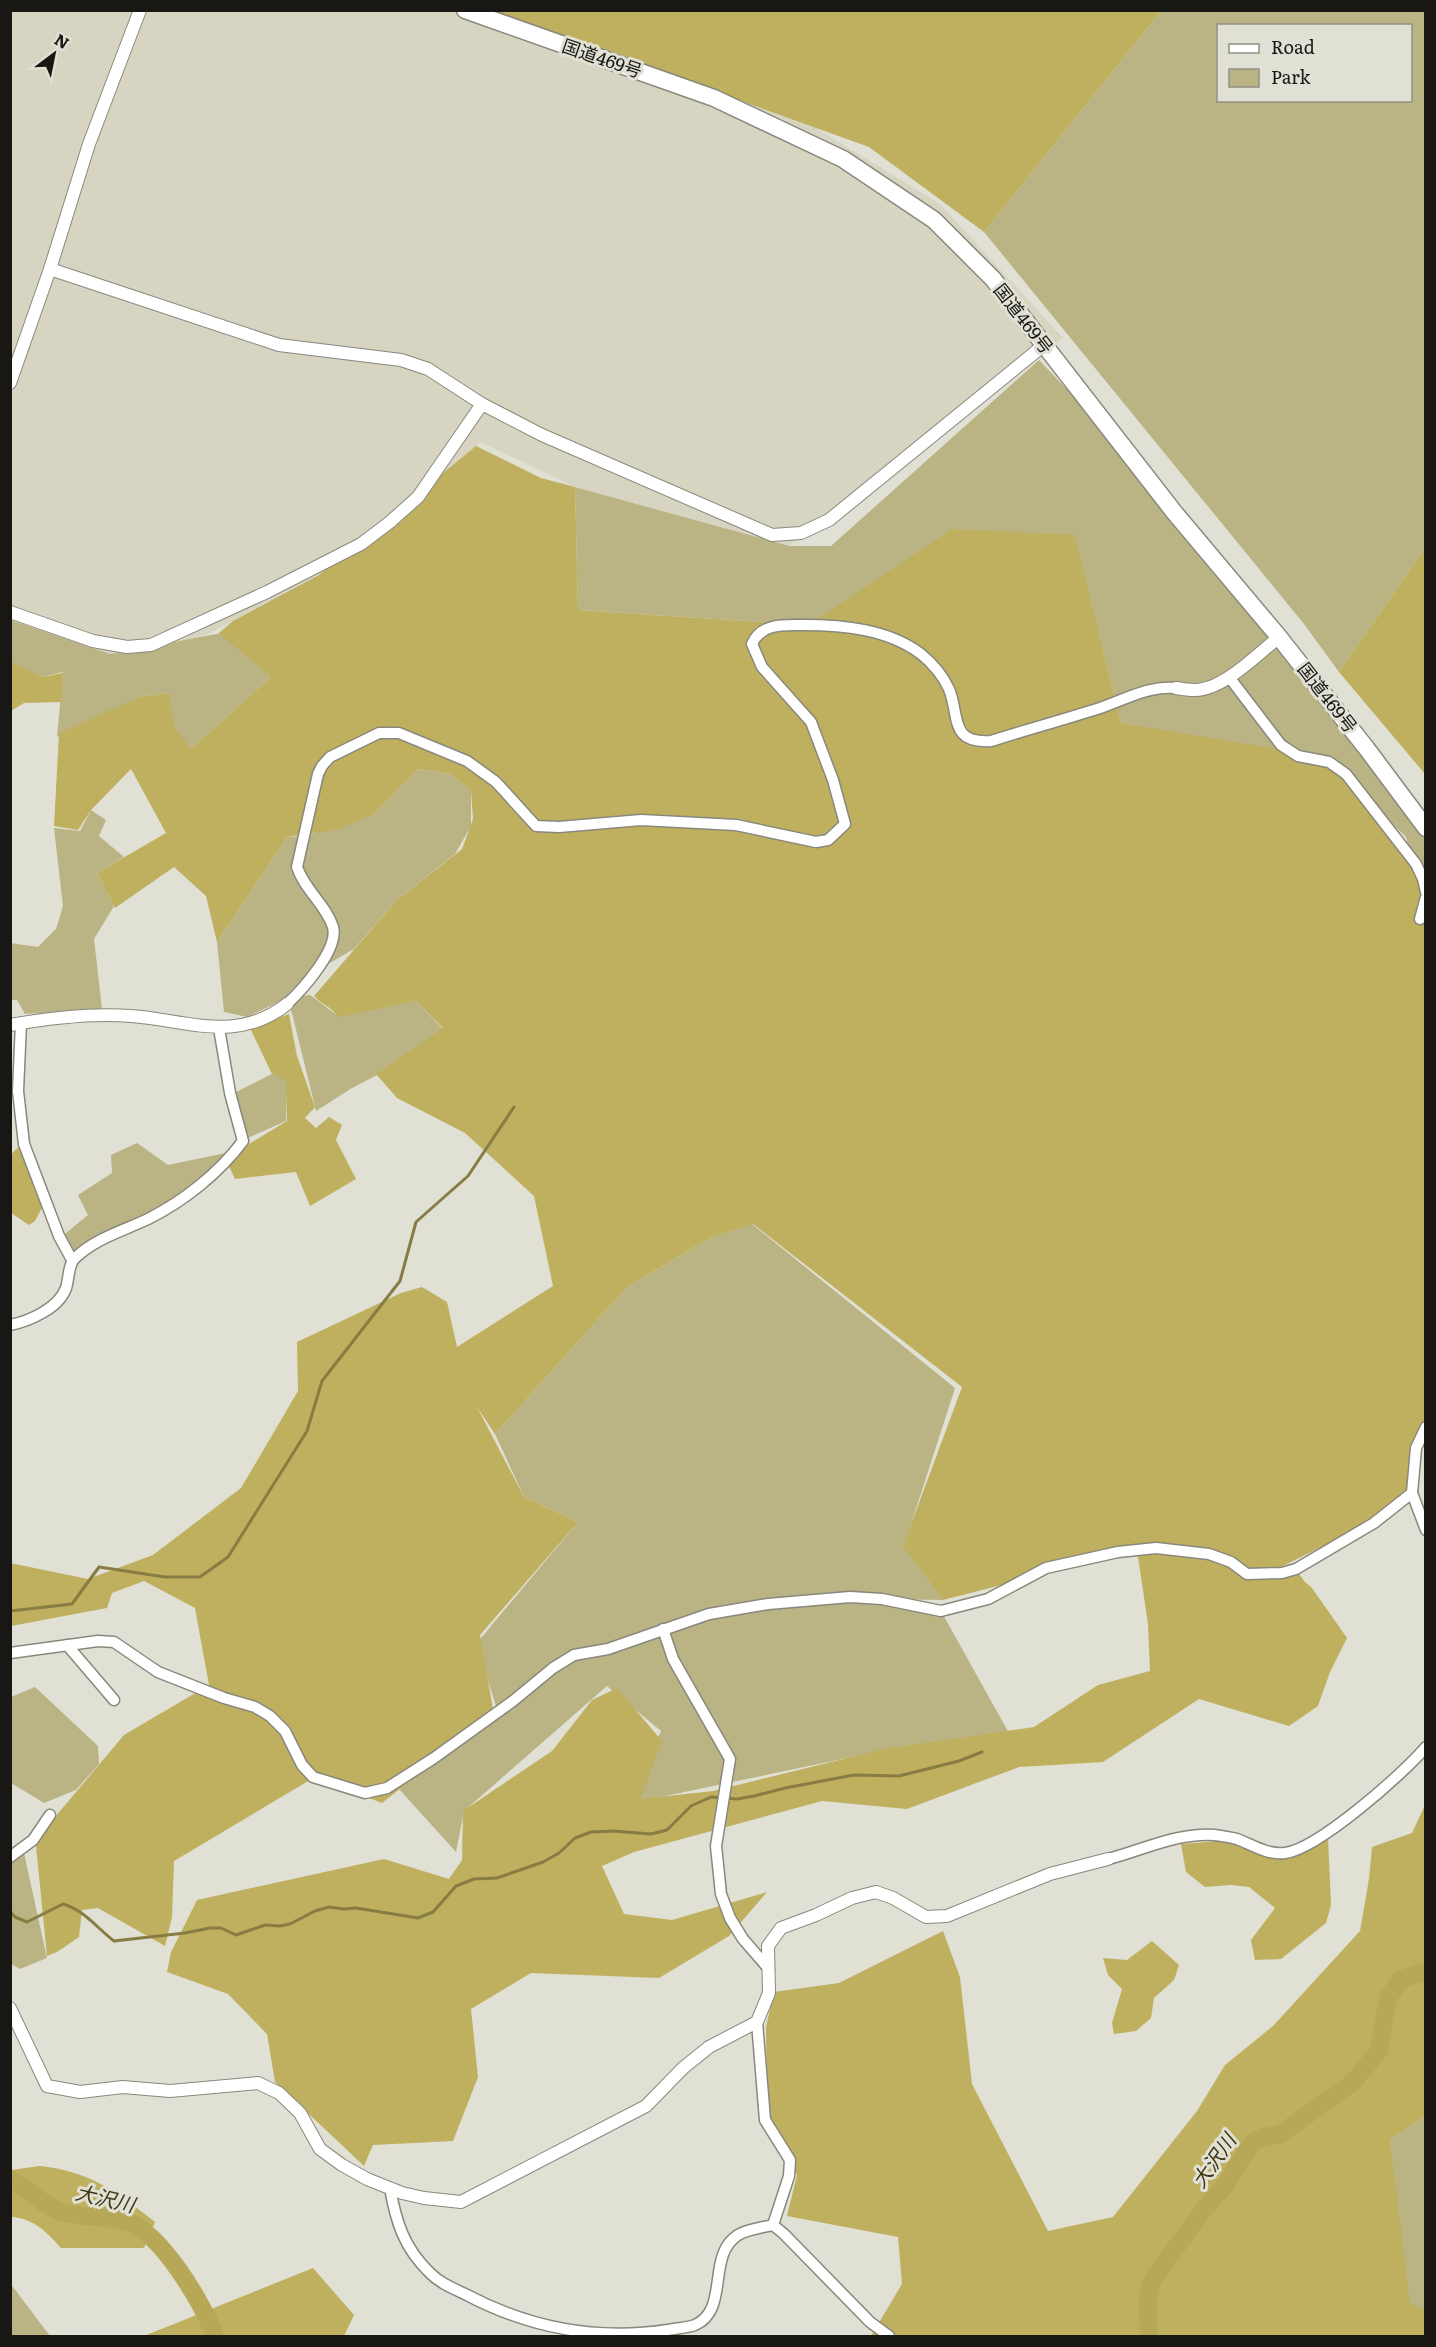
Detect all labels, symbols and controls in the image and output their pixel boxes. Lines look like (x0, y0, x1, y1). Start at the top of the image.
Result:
north arrow (24, 24, 84, 84)
legend (1217, 24, 1412, 102)
text: N (50, 27, 75, 54)
street label: 国道469号 (559, 31, 646, 84)
text: Road (1271, 33, 1315, 60)
text: Park (1271, 63, 1312, 90)
street label: 国道469号 (988, 277, 1060, 359)
street label: 国道469号 (1292, 656, 1364, 738)
water label: 大沢川 (1183, 2125, 1243, 2193)
water label: 大沢川 (73, 2176, 140, 2219)

